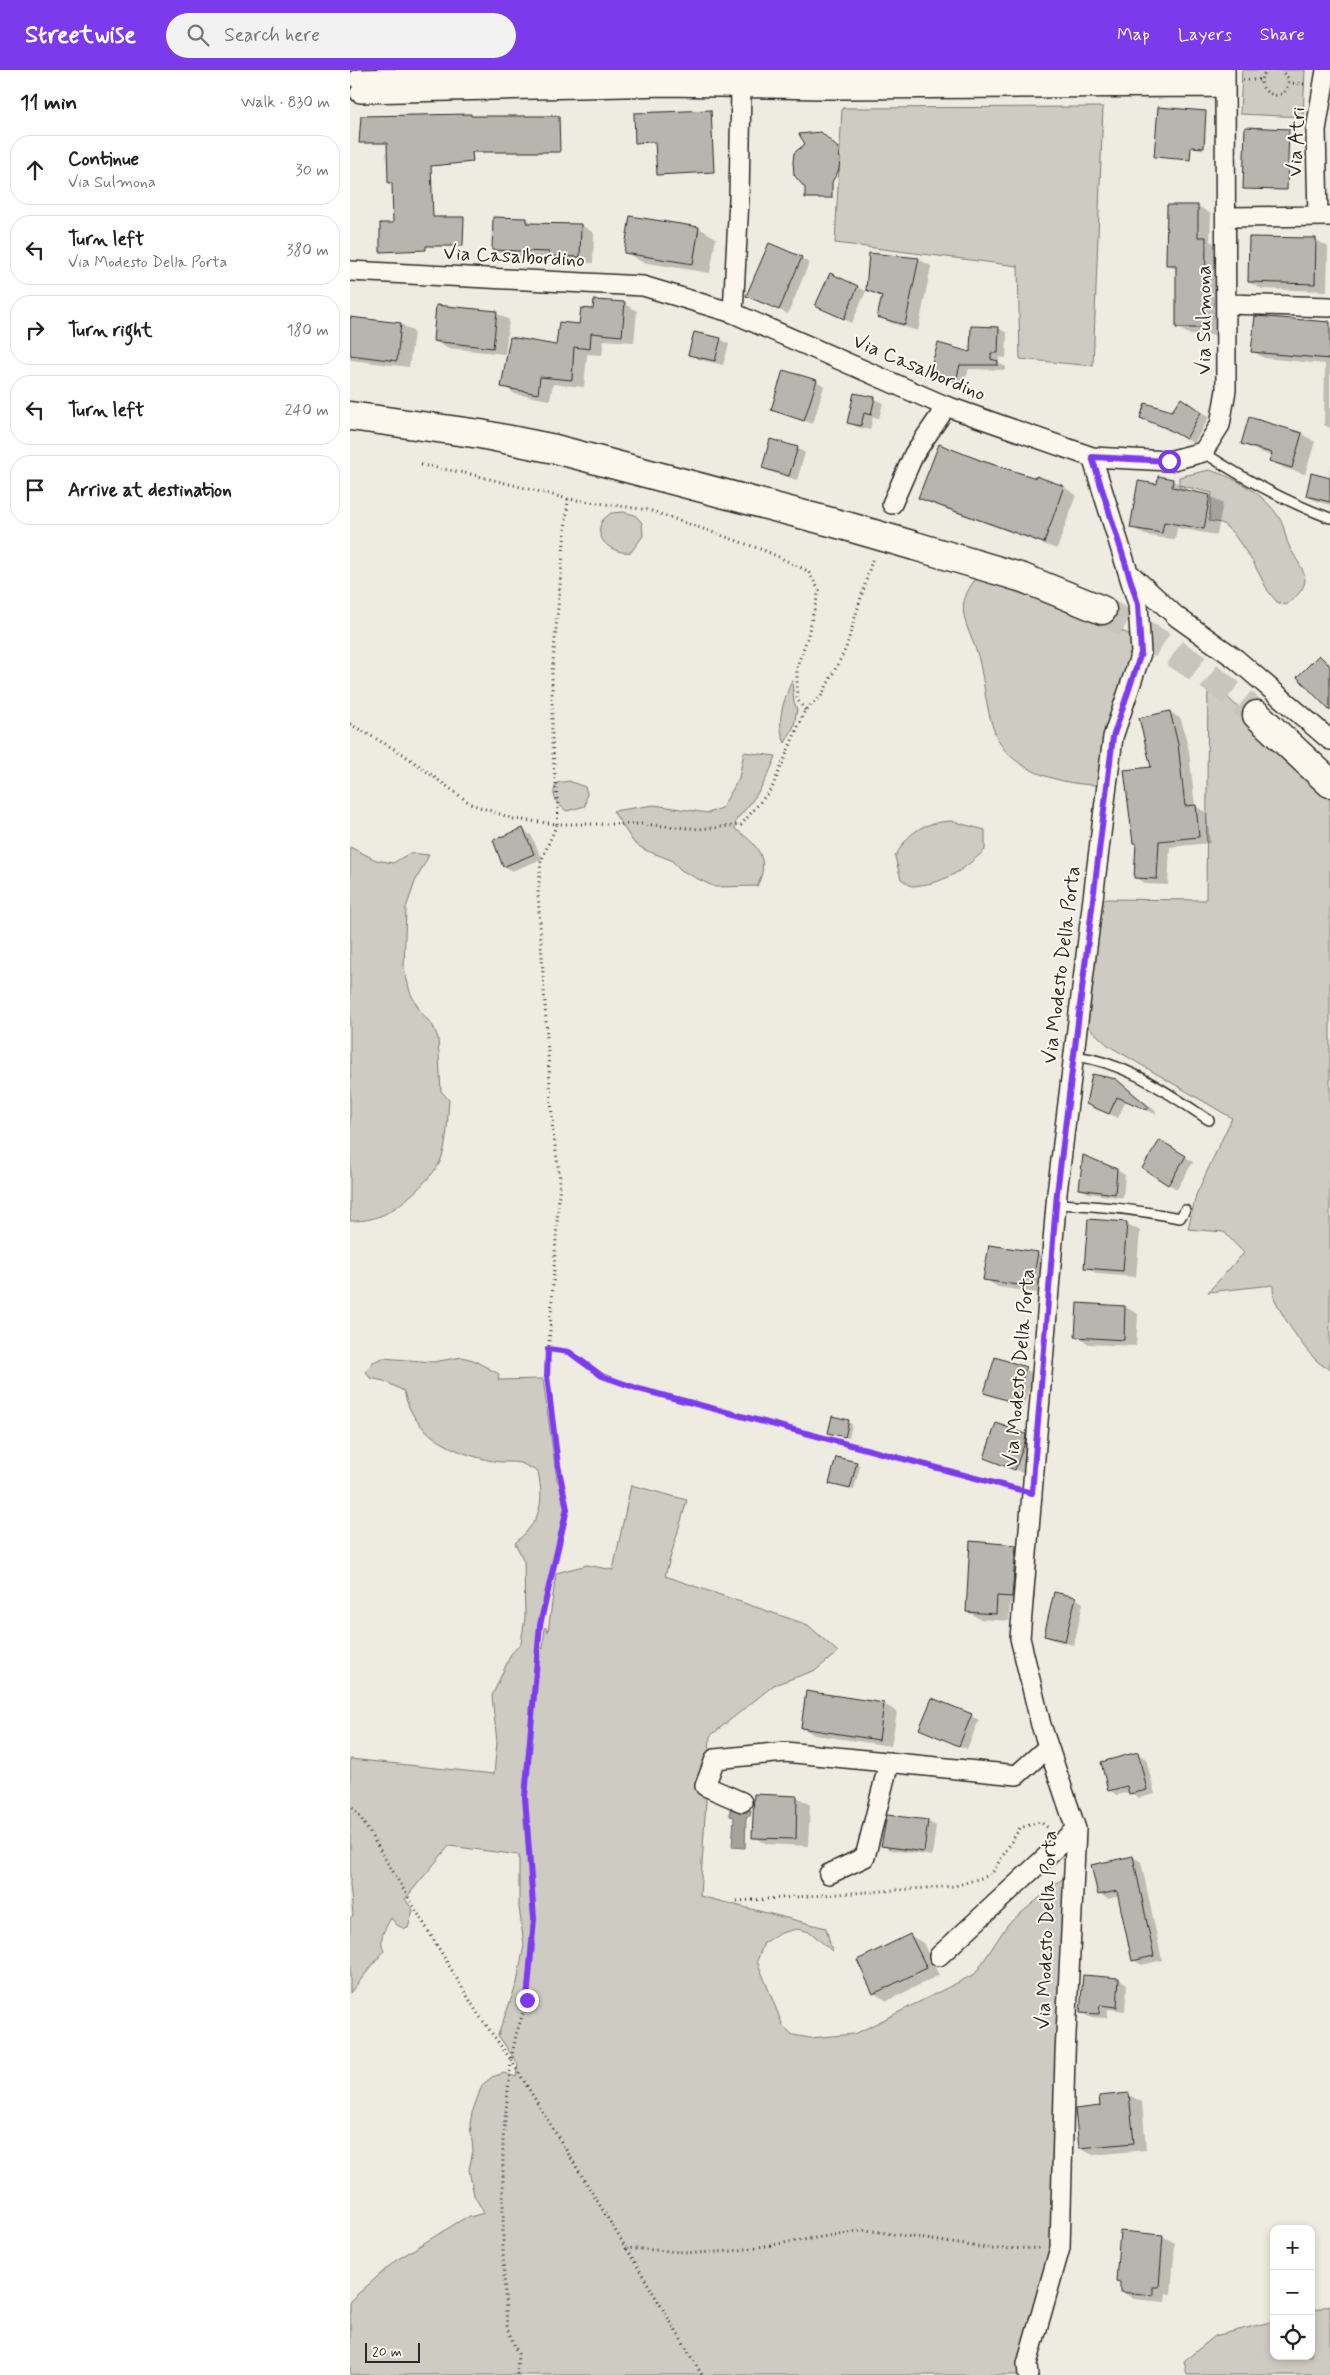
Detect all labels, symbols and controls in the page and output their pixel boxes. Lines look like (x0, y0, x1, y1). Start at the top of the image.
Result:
search box (166, 13, 516, 58)
text: Streetwise (25, 20, 136, 51)
icon: search (184, 21, 212, 49)
text: Search here (224, 23, 320, 48)
text: Map (1117, 23, 1150, 47)
text: Layers (1178, 23, 1232, 47)
text: Share (1260, 23, 1305, 47)
text: 11 min (20, 89, 77, 117)
text: Walk · 830 m (241, 92, 330, 113)
street label: Via Atri (1282, 106, 1312, 178)
text: Continue (68, 147, 139, 172)
icon: ahead (21, 156, 49, 184)
text: 30 m (296, 160, 329, 181)
text: Via Sulmona (68, 172, 156, 193)
text: Turn left (68, 227, 144, 252)
icon: left (21, 236, 49, 264)
text: 380 m (286, 240, 329, 261)
street label: Via Casalbordino (443, 240, 585, 274)
text: Via Modesto Della Porta (68, 252, 227, 273)
street label: Via Sulmona (1191, 265, 1218, 375)
icon: right (21, 316, 49, 344)
text: Turn right (68, 318, 152, 343)
text: 180 m (286, 320, 329, 341)
street label: Via Casalbordino (849, 328, 989, 408)
icon: left (21, 396, 49, 424)
text: Turn left (68, 398, 144, 423)
text: 240 m (285, 400, 329, 421)
route start (1158, 450, 1181, 473)
icon: arrive (21, 476, 49, 504)
text: Arrive at destination (68, 478, 232, 503)
street label: Via Modesto Della Porta (1036, 864, 1088, 1066)
street label: Via Modesto Della Porta (998, 1268, 1042, 1468)
street label: Via Modesto Della Porta (1030, 1830, 1064, 2030)
route end (516, 1989, 539, 2012)
map controls (1270, 2225, 1315, 2360)
button: + (1270, 2225, 1315, 2270)
button: − (1270, 2270, 1315, 2315)
button: locate (1270, 2315, 1315, 2360)
scale bar (365, 2340, 420, 2363)
text: 20 m (372, 2343, 402, 2361)

